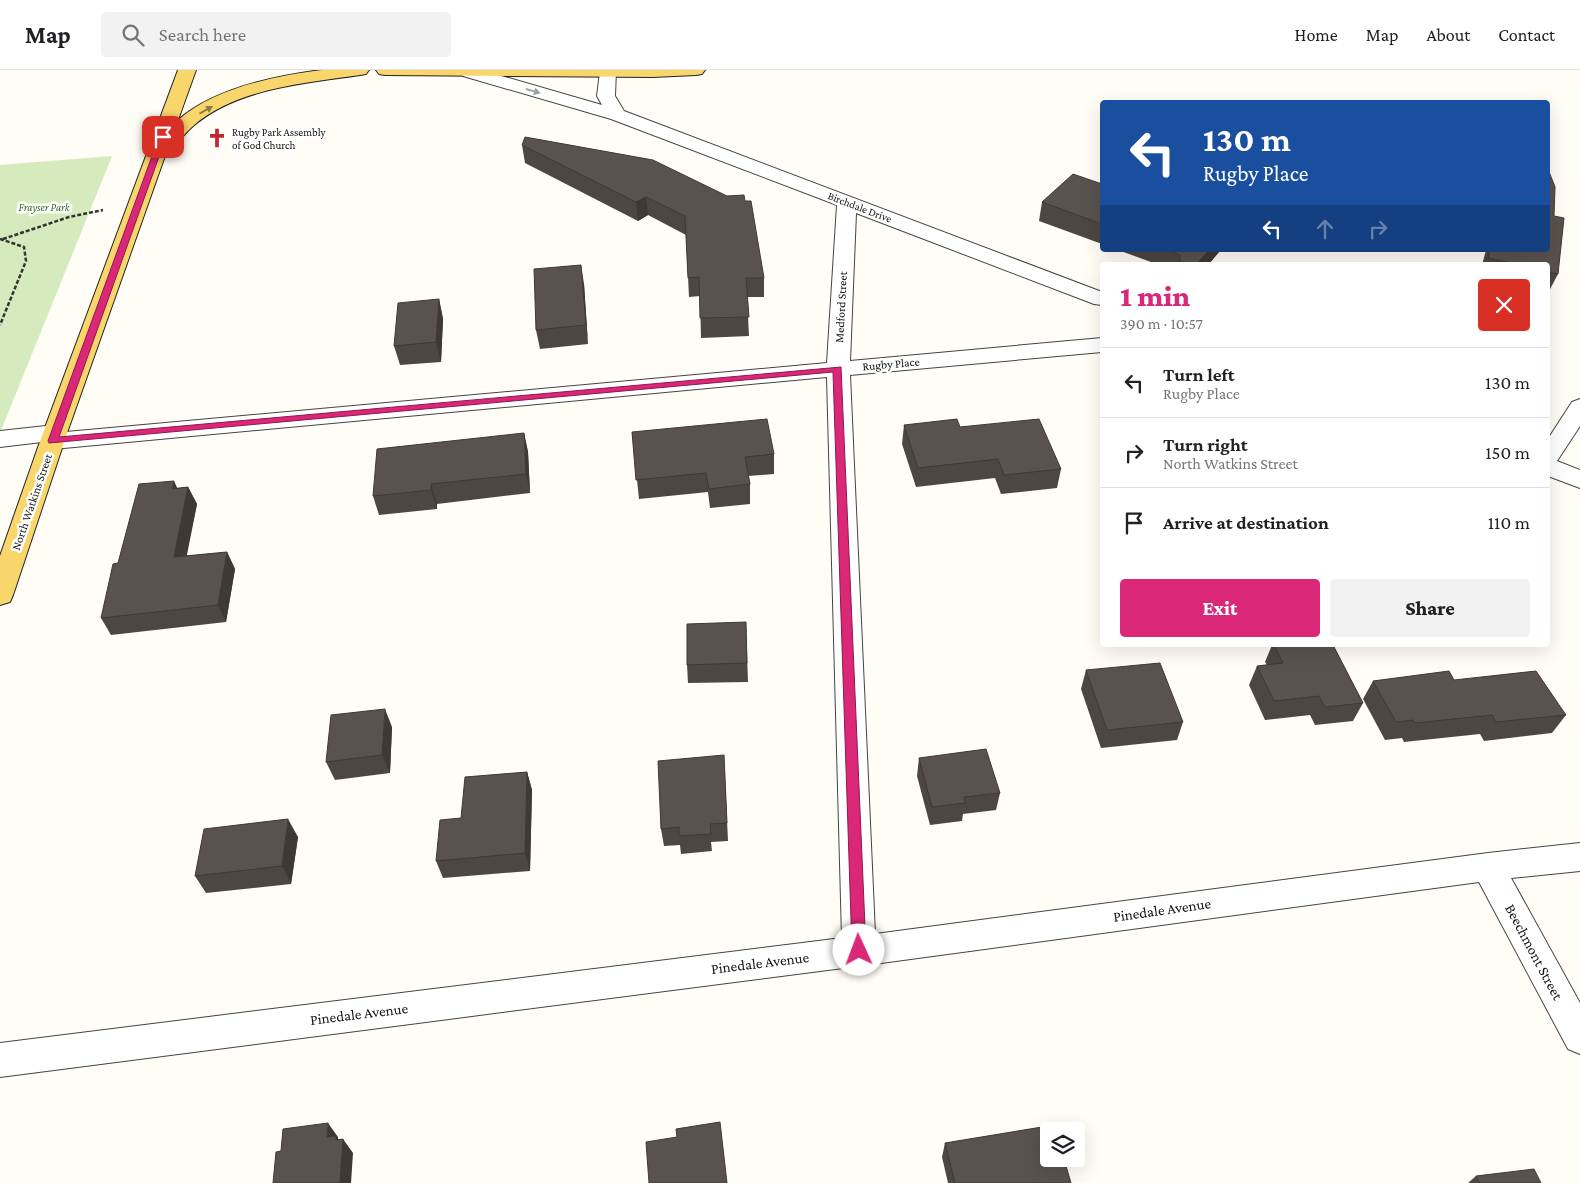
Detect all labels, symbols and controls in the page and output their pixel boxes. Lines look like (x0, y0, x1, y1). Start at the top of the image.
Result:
search box (101, 12, 451, 57)
text: Map (25, 21, 71, 48)
icon: search (119, 21, 147, 49)
text: Search here (159, 24, 246, 45)
text: Home (1295, 25, 1338, 45)
text: Map (1366, 25, 1398, 45)
text: About (1426, 25, 1470, 45)
text: Contact (1498, 25, 1555, 45)
one-way arrow (526, 87, 541, 95)
one-way arrow (199, 106, 212, 115)
pin (142, 116, 184, 158)
icon: left (1120, 120, 1185, 185)
text: 130 m (1203, 120, 1291, 159)
icon: arrive (149, 123, 177, 151)
place label: Rugby Park Assembly of God Church (232, 126, 327, 151)
church icon: Rugby Park Assembly of God Church (206, 127, 228, 149)
text: Rugby Place (1203, 161, 1308, 186)
street label: Birchdale Drive (826, 189, 894, 225)
park label: Frayser Park (18, 201, 71, 214)
icon: left (1258, 215, 1286, 243)
icon: ahead (1311, 215, 1339, 243)
icon: right (1364, 215, 1392, 243)
street label: Medford Street (832, 270, 850, 343)
text: 1 min (1120, 279, 1190, 312)
button: close (1478, 279, 1530, 331)
text: 390 m · 10:57 (1120, 315, 1203, 332)
street label: Rugby Place (862, 355, 920, 373)
text: Turn left (1163, 364, 1235, 385)
icon: left (1120, 369, 1148, 397)
text: 130 m (1485, 372, 1530, 393)
text: Rugby Place (1163, 385, 1240, 402)
text: Turn right (1163, 434, 1248, 455)
icon: right (1120, 439, 1148, 467)
text: 150 m (1485, 442, 1530, 463)
street label: North Watkins Street (9, 451, 55, 552)
text: North Watkins Street (1163, 455, 1298, 472)
icon: arrive (1120, 509, 1148, 537)
text: Arrive at destination (1163, 512, 1329, 533)
text: 110 m (1488, 512, 1530, 533)
button: Exit (1120, 579, 1320, 637)
button: Share (1330, 579, 1530, 637)
street label: Pinedale Avenue (1112, 895, 1212, 925)
street label: Beechmont Street (1502, 901, 1566, 1003)
position arrow (832, 923, 884, 975)
street label: Pinedale Avenue (710, 949, 810, 977)
street label: Pinedale Avenue (309, 1000, 409, 1028)
map controls (1040, 1122, 1085, 1167)
button: layers (1040, 1122, 1085, 1167)

